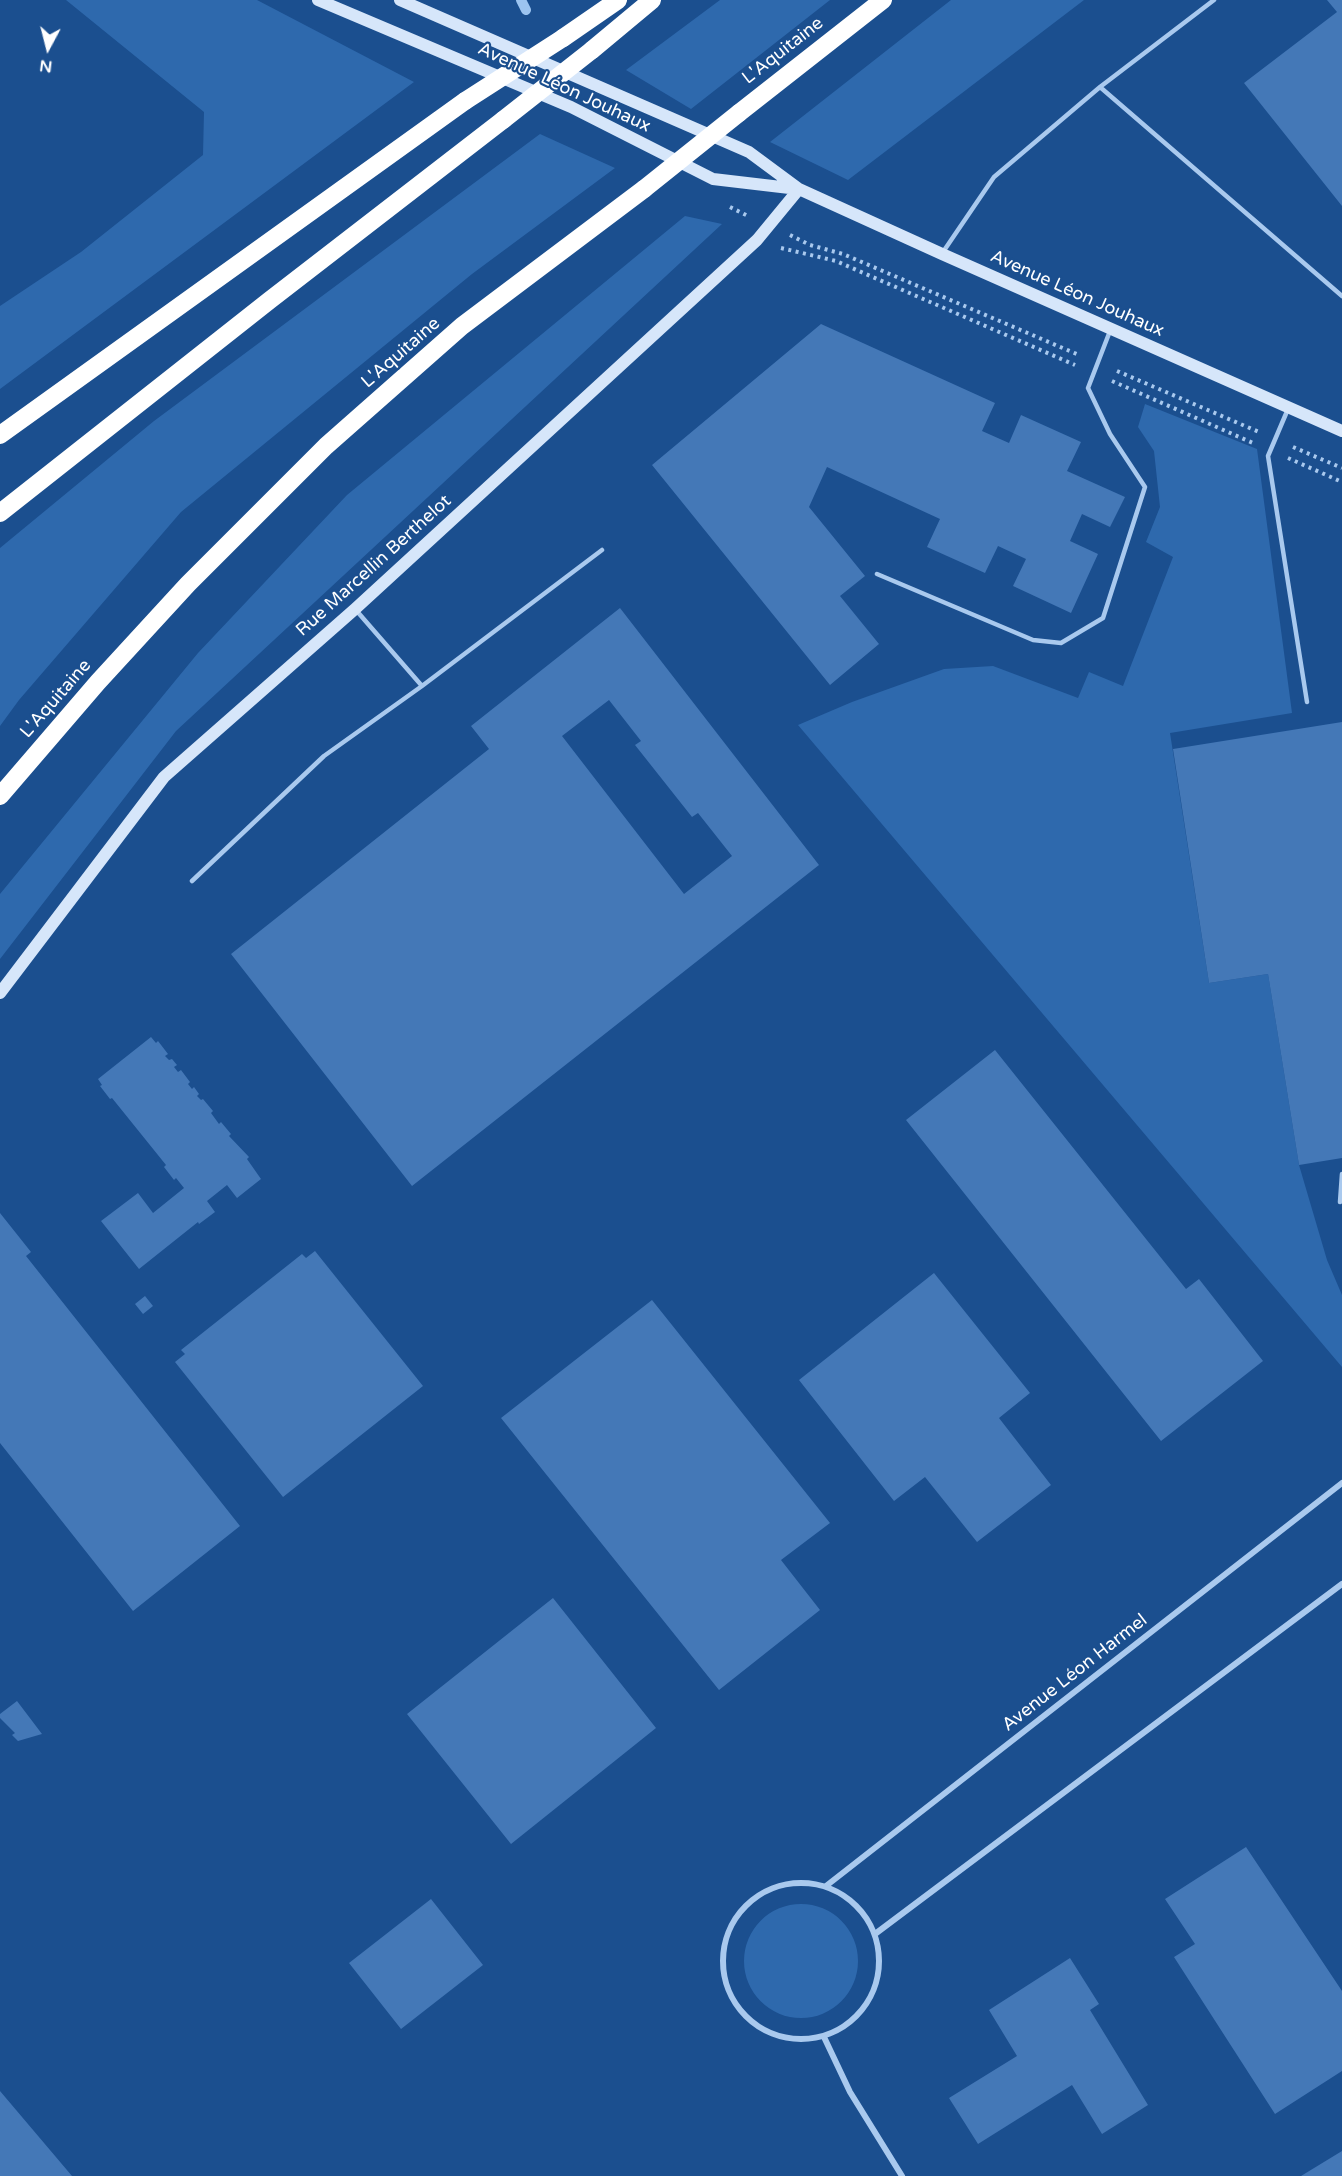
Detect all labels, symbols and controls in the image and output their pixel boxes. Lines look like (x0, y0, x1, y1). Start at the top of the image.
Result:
street label: L'Aquitaine (738, 13, 828, 89)
north arrow (18, 18, 78, 78)
street label: Avenue Léon Jouhaux (474, 38, 654, 138)
text: N (38, 55, 53, 77)
street label: Avenue Léon Jouhaux (987, 246, 1167, 342)
street label: L'Aquitaine (357, 313, 445, 393)
street label: Rue Marcellin Berthelot (292, 491, 456, 641)
street label: L'Aquitaine (16, 655, 96, 743)
street label: Avenue Léon Harmel (998, 1610, 1152, 1736)

